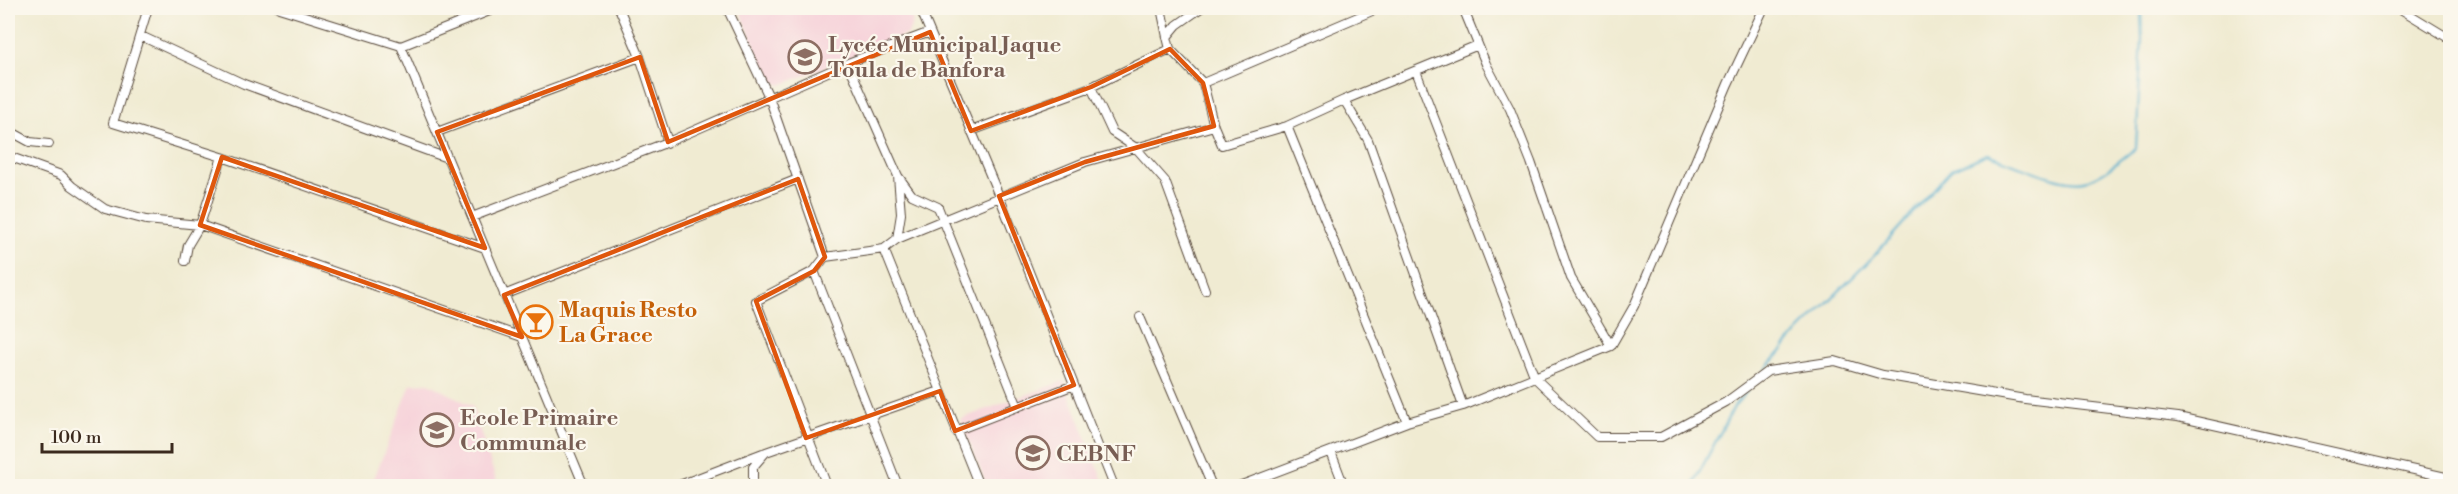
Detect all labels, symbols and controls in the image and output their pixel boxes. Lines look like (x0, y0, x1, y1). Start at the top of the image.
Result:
place label: Lycée Municipal Jaque Toula de Banfora (828, 32, 1062, 84)
school or university icon: Lycée Municipal Jaque Toula de Banfora (787, 39, 823, 75)
place label: Maquis Resto La Grace (559, 297, 698, 349)
bar icon: Maquis Resto La Grace (518, 304, 554, 340)
place label: Ecole Primaire Communale (460, 405, 618, 457)
school or university icon: Ecole Primaire Communale (419, 412, 455, 448)
scale bar (42, 416, 172, 454)
text: 100 m (51, 426, 102, 449)
school or university icon: CEBNF (1015, 435, 1051, 471)
place label: CEBNF (1056, 441, 1136, 468)

